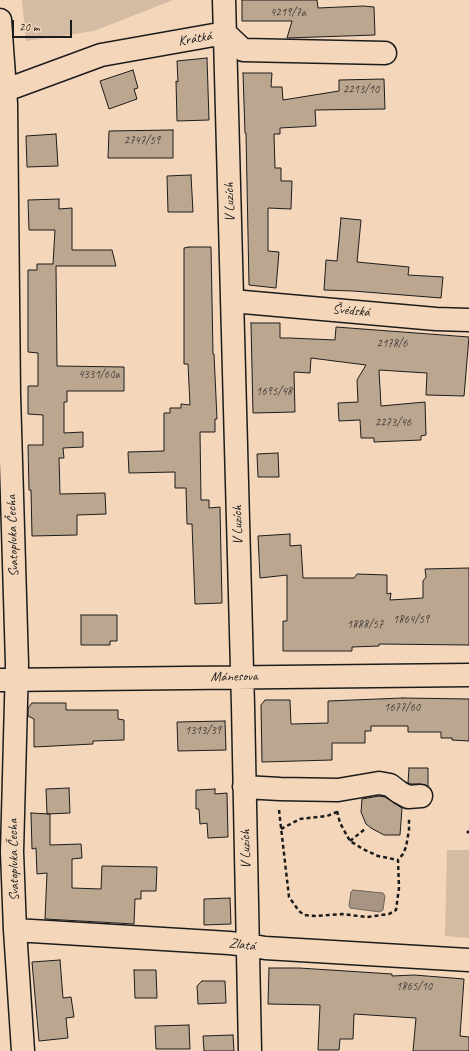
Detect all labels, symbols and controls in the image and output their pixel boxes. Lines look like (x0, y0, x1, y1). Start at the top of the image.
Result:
house number: 4219/7a (270, 6, 306, 20)
scale bar (14, 12, 74, 38)
text: 20 m (19, 19, 39, 35)
street label: Krátká (177, 28, 213, 50)
house number: 2213/10 (343, 83, 379, 97)
house number: 2747/59 (124, 134, 160, 148)
street label: V Luzích (221, 182, 239, 222)
street label: Švédská (332, 301, 370, 321)
house number: 2178/6 (377, 337, 407, 351)
house number: 4331/60a (78, 368, 120, 382)
house number: 1695/48 (256, 385, 292, 399)
house number: 2273/46 (375, 416, 411, 430)
street label: Svatopluka Čecha (3, 495, 23, 577)
street label: V Luzích (229, 505, 247, 545)
house number: 1864/59 (393, 613, 429, 627)
house number: 1888/57 (347, 618, 383, 632)
street label: Mánesova (210, 668, 258, 686)
house number: 1677/60 (384, 701, 420, 715)
house number: 1313/39 (185, 724, 221, 738)
street label: Svatopluka Čecha (5, 819, 23, 901)
street label: V Luzích (237, 829, 255, 869)
street label: Zlatá (228, 935, 256, 955)
house number: 1865/10 (396, 980, 432, 994)

